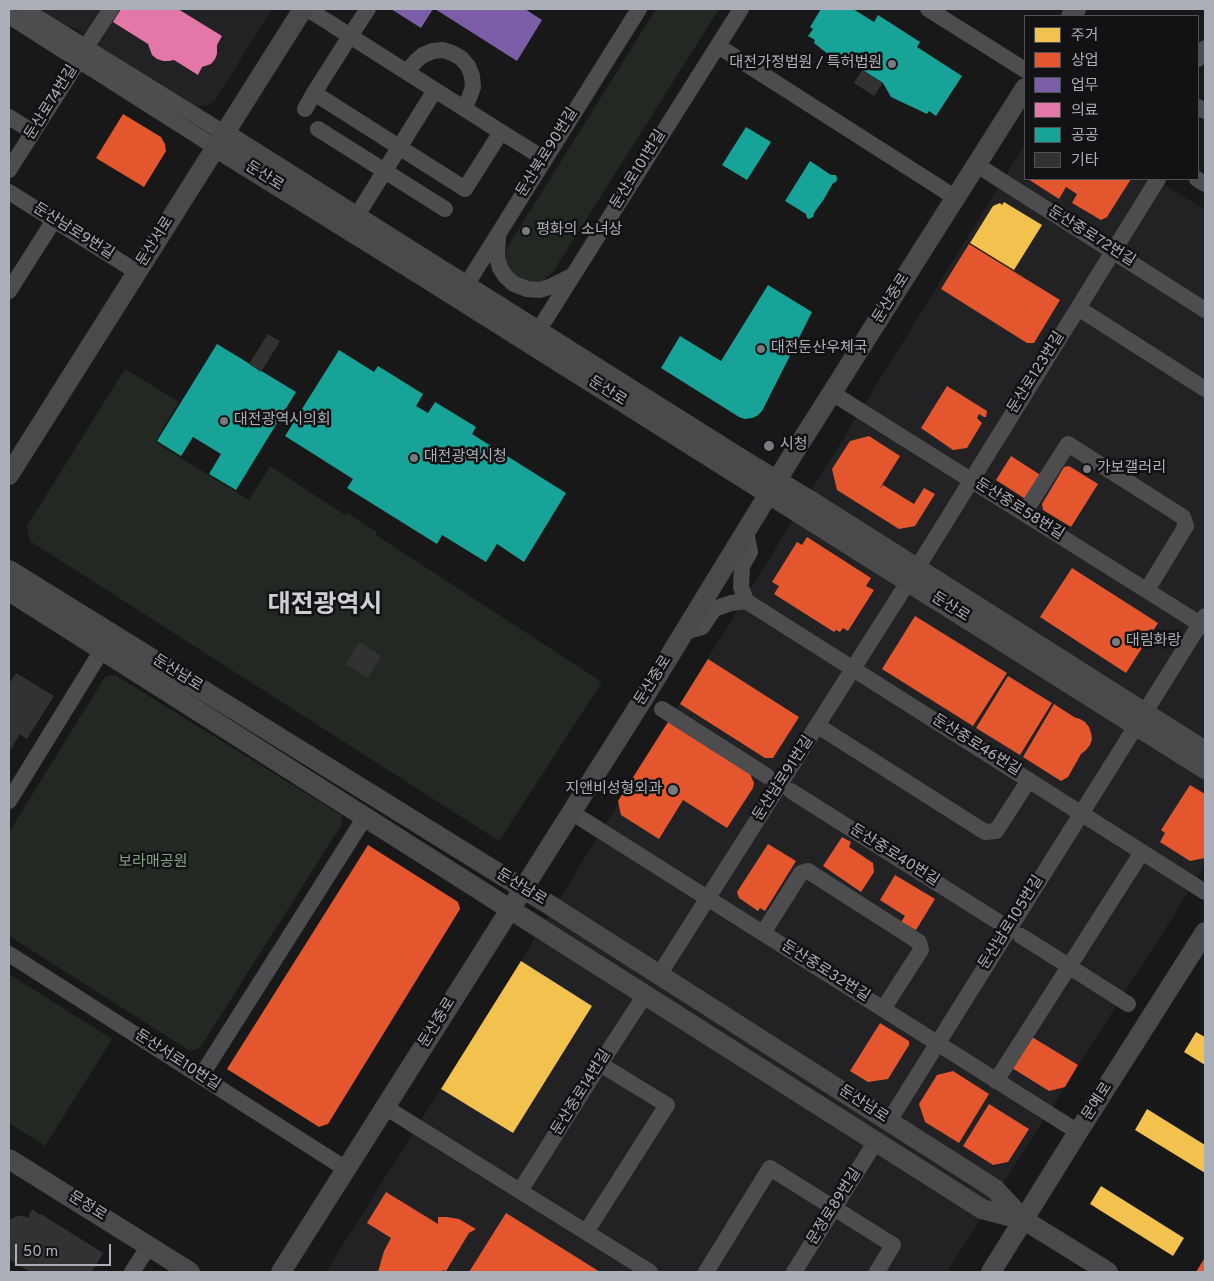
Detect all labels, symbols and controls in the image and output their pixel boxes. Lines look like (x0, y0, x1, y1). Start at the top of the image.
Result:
legend (1024, 15, 1199, 180)
text: 주거 (1071, 27, 1099, 46)
text: 상업 (1071, 52, 1099, 71)
place label: 대전가정법원 / 특허법원 (730, 55, 882, 73)
marker: 대전가정법원 / 특허법원 (886, 58, 898, 70)
street label: 둔산로74번길 (22, 62, 82, 144)
text: 업무 (1071, 77, 1099, 96)
text: 의료 (1071, 102, 1099, 121)
street label: 둔산북로90번길 (514, 105, 582, 201)
street label: 둔산로101번길 (608, 127, 670, 213)
text: 공공 (1071, 127, 1099, 146)
text: 기타 (1071, 152, 1099, 171)
street label: 둔산로 (242, 158, 286, 196)
street label: 둔산남로9번길 (29, 200, 117, 264)
street label: 둔산중로72번길 (1044, 203, 1138, 271)
street label: 둔산서로 (134, 214, 178, 270)
place label: 평화의 소녀상 (536, 222, 622, 240)
marker: 평화의 소녀상 (520, 225, 532, 237)
street label: 둔산중로 (870, 271, 914, 327)
street label: 둔산로123번길 (1005, 329, 1069, 417)
place label: 대전둔산우체국 (771, 340, 868, 358)
marker: 대전둔산우체국 (755, 343, 767, 355)
street label: 둔산로 (585, 373, 629, 411)
place label: 대전광역시의회 (234, 412, 331, 430)
marker: 대전광역시의회 (218, 415, 230, 427)
place label: 시청 (780, 437, 808, 455)
marker: 시청 (762, 439, 776, 453)
place label: 대전광역시청 (424, 449, 507, 467)
marker: 대전광역시청 (408, 452, 420, 464)
place label: 가보갤러리 (1097, 460, 1166, 478)
marker: 가보갤러리 (1081, 463, 1093, 475)
street label: 둔산중로58번길 (971, 476, 1067, 544)
street label: 둔산로 (928, 589, 972, 627)
district label: 대전광역시 (268, 592, 382, 622)
place label: 대림화랑 (1126, 633, 1181, 651)
marker: 대림화랑 (1110, 636, 1122, 648)
street label: 둔산남로 (149, 652, 205, 696)
street label: 둔산중로 (632, 653, 676, 709)
street label: 둔산중로46번길 (928, 712, 1024, 780)
street label: 둔산남로91번길 (750, 733, 818, 825)
place label: 지앤비성형외과 (565, 781, 662, 799)
marker: 지앤비성형외과 (666, 783, 680, 797)
street label: 둔산중로40번길 (846, 821, 942, 891)
park label: 보라매공원 (119, 854, 187, 872)
street label: 둔산남로 (493, 866, 549, 910)
street label: 둔산남로105번길 (976, 873, 1048, 973)
street label: 둔산중로32번길 (778, 938, 872, 1006)
street label: 둔산중로 (416, 995, 460, 1051)
street label: 둔산서로10번길 (131, 1027, 223, 1095)
street label: 둔산중로14번길 (549, 1047, 615, 1139)
street label: 문예로 (1079, 1080, 1117, 1124)
street label: 둔산남로 (835, 1082, 891, 1128)
street label: 문정로89번길 (804, 1165, 866, 1249)
street label: 문정로 (65, 1188, 109, 1226)
scale bar (18, 1234, 114, 1266)
text: 50 m (23, 1243, 58, 1262)

